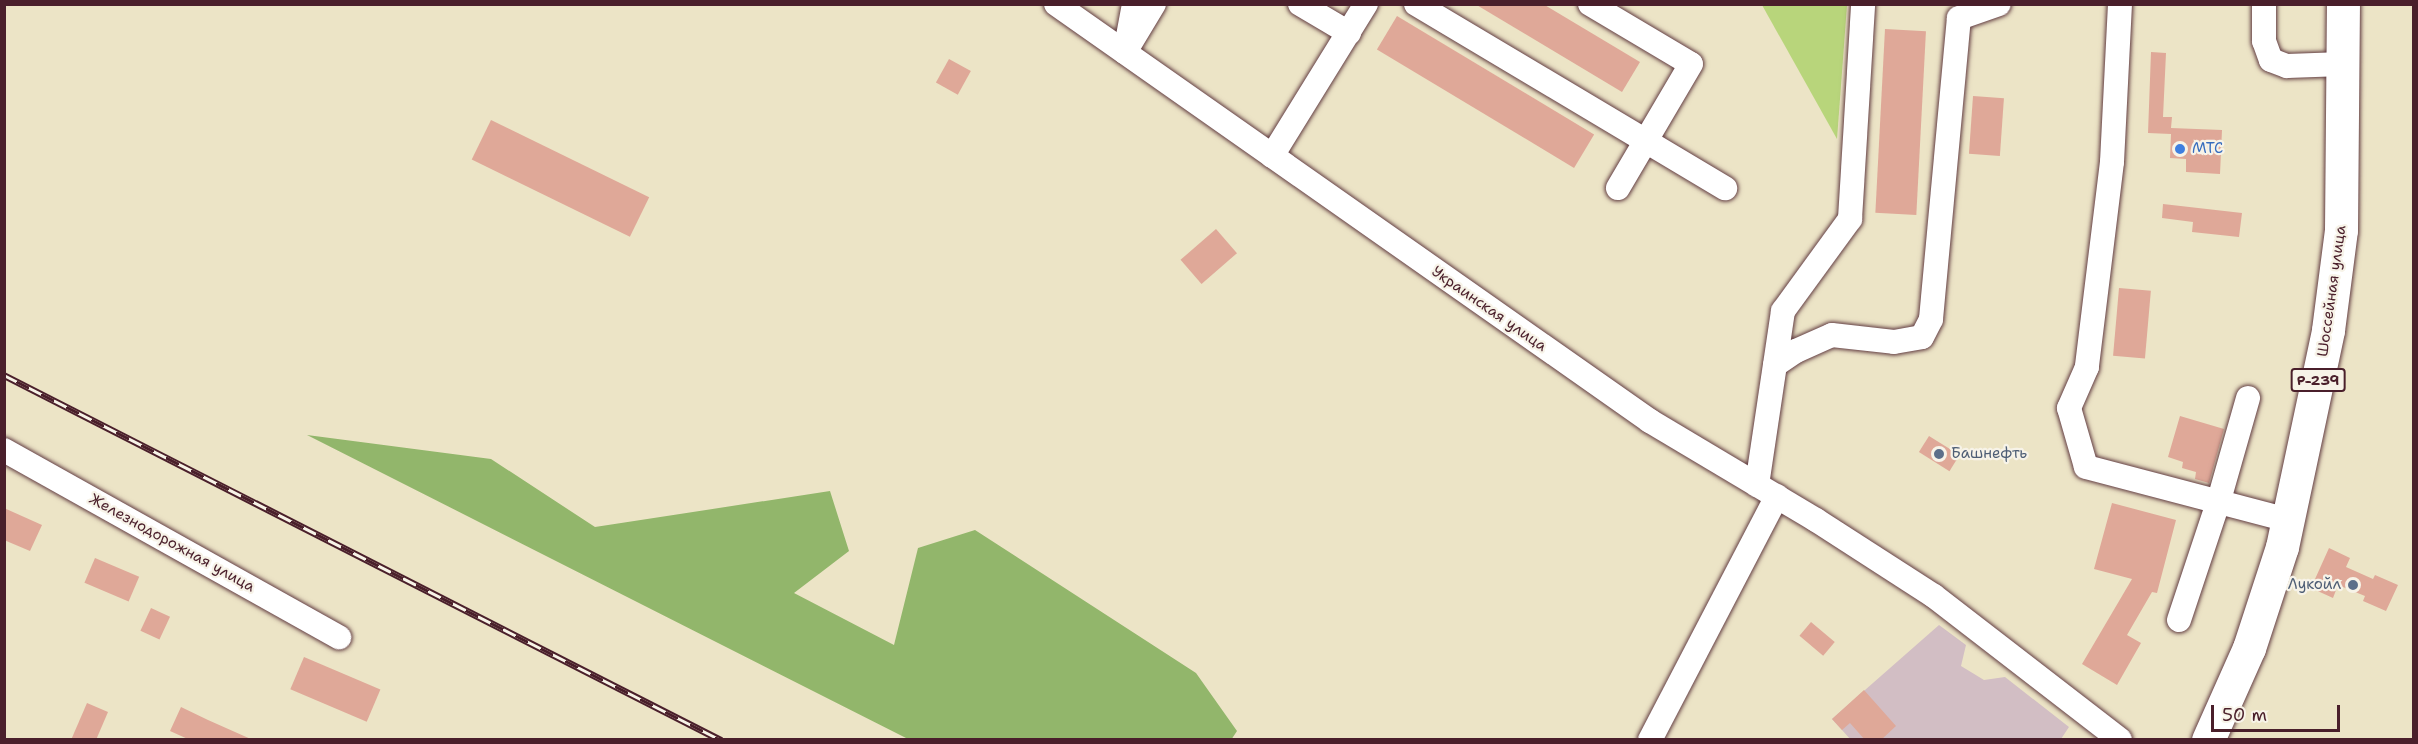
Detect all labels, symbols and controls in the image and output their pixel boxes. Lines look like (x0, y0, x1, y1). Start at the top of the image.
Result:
place label: МТС (2192, 140, 2223, 158)
marker: МТС (2173, 142, 2187, 156)
street label: Шоссейная улица (2314, 224, 2350, 358)
street label: Украинская улица (1428, 263, 1550, 355)
road number: Р-239 (2290, 369, 2346, 391)
place label: Башнефть (1951, 445, 2027, 463)
marker: Башнефть (1932, 447, 1946, 461)
street label: Железнодорожная улица (86, 490, 258, 596)
place label: Лукойл (2288, 576, 2341, 594)
marker: Лукойл (2346, 578, 2360, 592)
scale bar (2214, 693, 2343, 731)
text: 50 m (2222, 703, 2267, 727)

